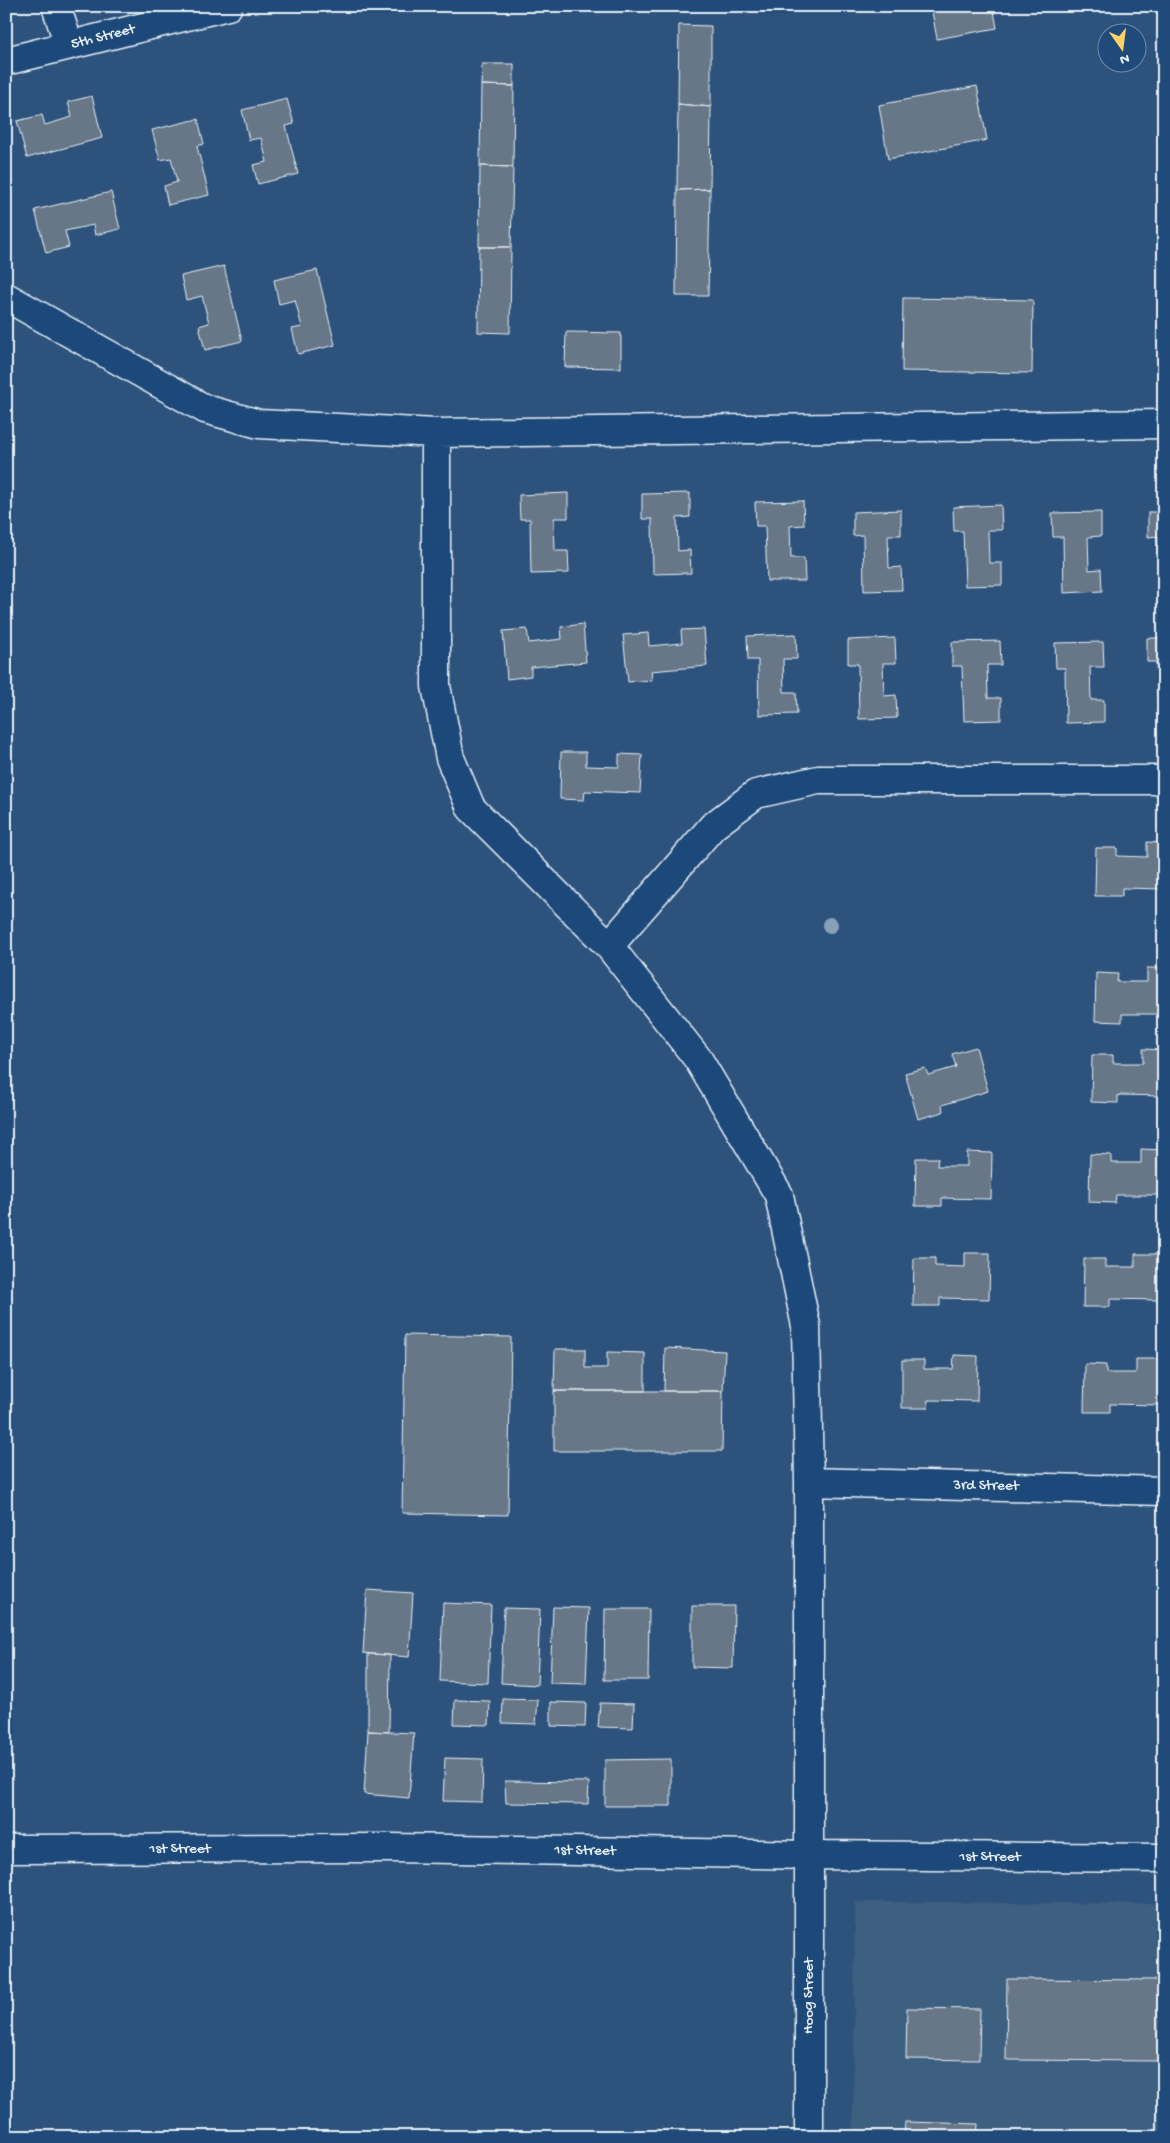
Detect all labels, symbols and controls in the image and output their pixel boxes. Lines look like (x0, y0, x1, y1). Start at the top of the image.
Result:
street label: 5th Street (69, 20, 139, 54)
north arrow (1098, 22, 1148, 72)
text: N (1118, 49, 1131, 68)
street label: 3rd Street (952, 1476, 1021, 1496)
street label: 1st Street (148, 1840, 212, 1858)
street label: 1st Street (553, 1841, 618, 1861)
street label: 1st Street (958, 1848, 1022, 1866)
street label: Hoog Street (800, 1956, 818, 2034)

